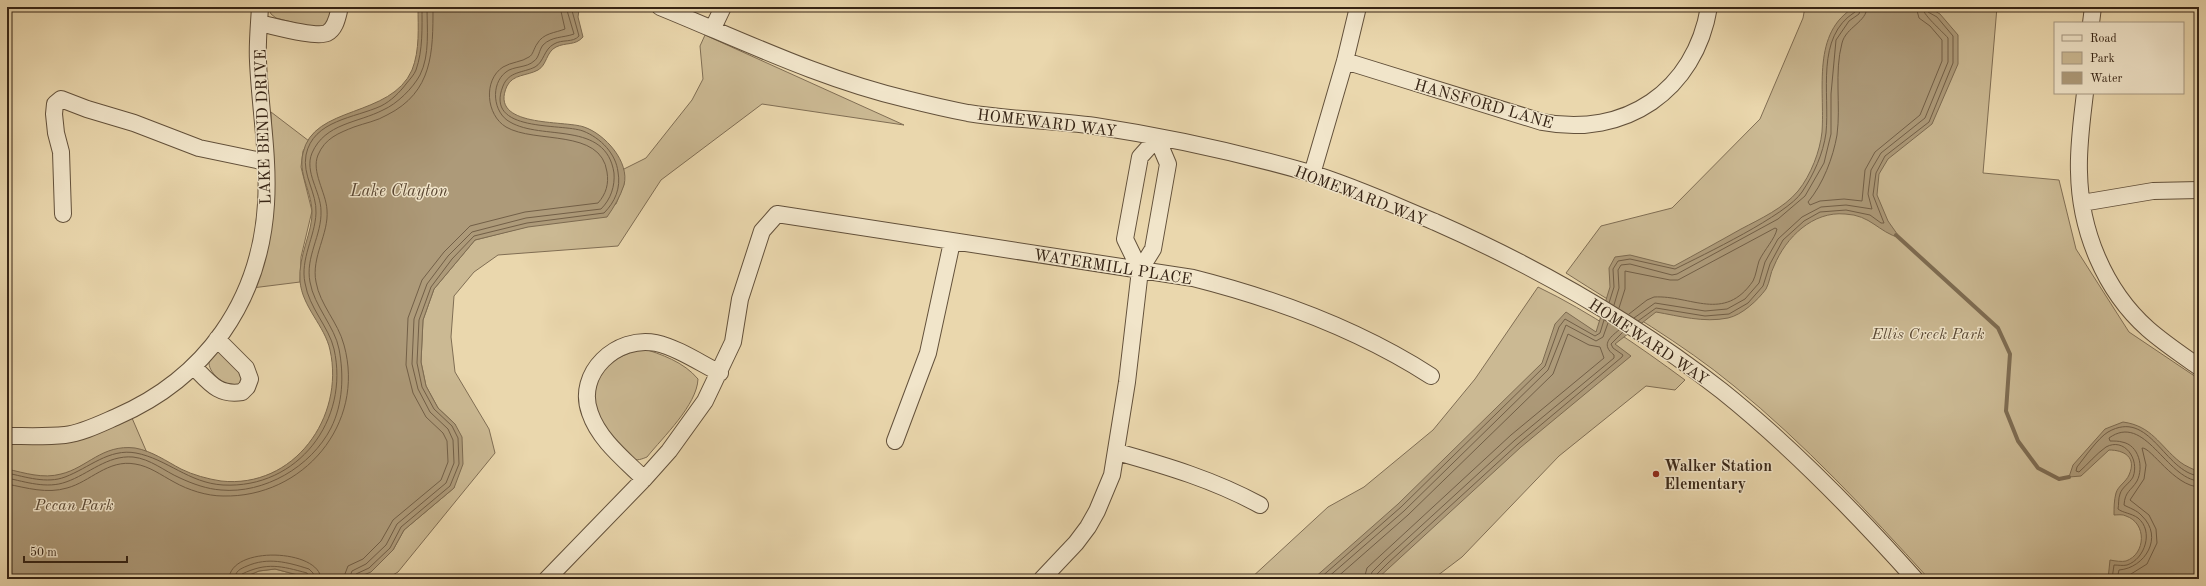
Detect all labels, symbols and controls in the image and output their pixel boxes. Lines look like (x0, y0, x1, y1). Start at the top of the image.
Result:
legend (2054, 22, 2184, 94)
text: Road (2090, 33, 2117, 45)
street label: LAKE BEND DRIVE (253, 49, 275, 205)
text: Park (2090, 53, 2115, 65)
text: Water (2090, 73, 2123, 85)
street label: HANSFORD LANE (1412, 77, 1555, 132)
street label: HOMEWARD WAY (976, 107, 1118, 141)
street label: HOMEWARD WAY (1292, 164, 1429, 230)
water label: Lake Clayton (349, 183, 448, 200)
street label: WATERMILL PLACE (1032, 248, 1193, 288)
street label: HOMEWARD WAY (1585, 297, 1711, 389)
park label: Ellis Creek Park (1870, 327, 1985, 343)
place label: Walker Station Elementary (1664, 459, 1772, 493)
marker: Walker Station Elementary (1651, 469, 1661, 479)
park label: Pecan Park (33, 498, 114, 514)
scale bar (24, 538, 127, 564)
text: 50 m (30, 546, 57, 559)

